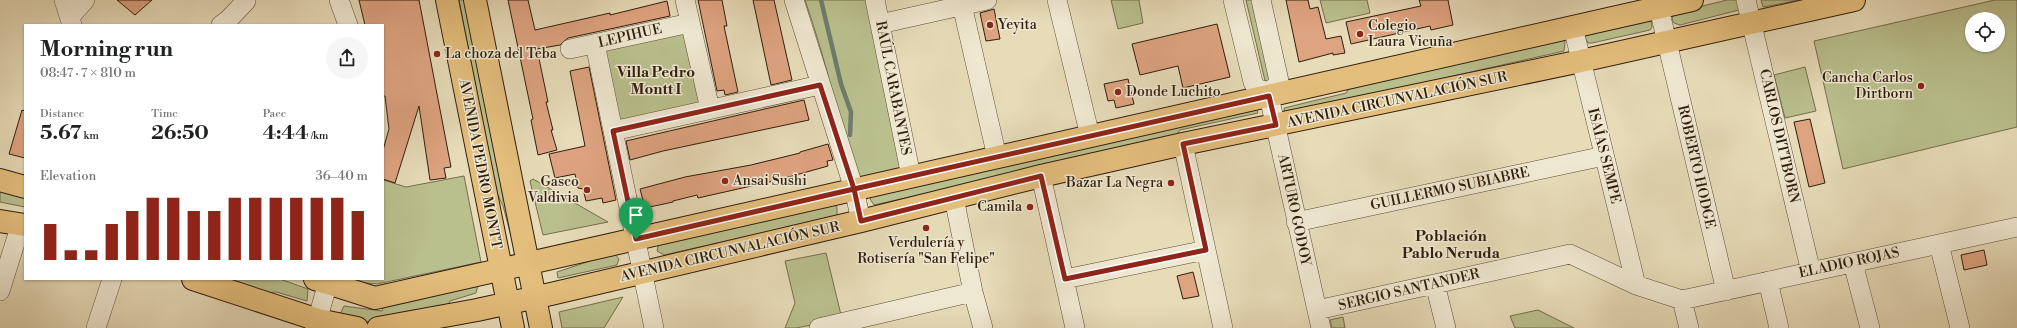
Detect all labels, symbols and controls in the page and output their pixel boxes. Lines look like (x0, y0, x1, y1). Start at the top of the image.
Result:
map controls (1965, 12, 2005, 52)
button: locate (1965, 12, 2005, 52)
place label: Yeyita (997, 16, 1038, 34)
place label: Colegio Laura Vicuña (1368, 17, 1454, 51)
street label: RAÚL CARABANTES (871, 19, 917, 157)
street label: LEPIHUE (596, 20, 664, 52)
marker: Yeyita (985, 20, 995, 30)
marker: Colegio Laura Vicuña (1355, 29, 1365, 39)
text: Morning run (40, 36, 173, 63)
button: share (326, 37, 368, 79)
place label: La choza del Teba (445, 45, 558, 63)
marker: La choza del Teba (432, 49, 442, 59)
district label: Villa Pedro Montt I (616, 63, 695, 99)
text: 08:47 · 7 × 810 m (40, 65, 136, 81)
street label: AVENIDA CIRCUNVALACIÓN SUR (1284, 66, 1509, 132)
street label: CARLOS DITTBORN (1755, 67, 1803, 205)
place label: Cancha Carlos Dirtborn (1822, 69, 1914, 103)
street label: AVENIDA PEDRO MONTT (454, 76, 505, 251)
marker: Cancha Carlos Dirtborn (1916, 81, 1926, 91)
place label: Donde Luchito (1126, 83, 1221, 101)
marker: Donde Luchito (1113, 87, 1123, 97)
street label: ROBERTO HODGE (1673, 103, 1719, 231)
street label: ISAÍAS SEMPE (1583, 106, 1627, 206)
text: Distance (40, 107, 84, 121)
text: Time (151, 107, 178, 121)
text: Pace (263, 107, 286, 121)
text: 5.67 (40, 121, 81, 146)
text: 26:50 (151, 121, 209, 146)
text: 4:44 (263, 121, 309, 146)
text: km (81, 129, 99, 143)
text: /km (309, 129, 328, 143)
street label: ARTURO GODOY (1273, 151, 1315, 269)
street label: GUILLERMO SUBIABRE (1369, 163, 1531, 215)
text: Elevation (40, 168, 96, 184)
text: 36–40 m (316, 168, 368, 184)
place label: Ansai Sushi (732, 172, 807, 190)
place label: Gasco Valdivia (527, 173, 580, 207)
place label: Bazar La Negra (1065, 174, 1164, 192)
marker: Ansai Sushi (720, 176, 730, 186)
marker: Bazar La Negra (1166, 178, 1176, 188)
marker: Gasco Valdivia (582, 185, 592, 195)
pin (619, 198, 653, 239)
place label: Camila (977, 198, 1023, 216)
marker: Camila (1025, 202, 1035, 212)
icon: arrive (625, 204, 647, 226)
street label: AVENIDA CIRCUNVALACIÓN SUR (617, 216, 842, 286)
marker: Verdulería y Rotisería "San Felipe" (921, 223, 931, 233)
district label: Población Pablo Neruda (1402, 227, 1501, 263)
place label: Verdulería y Rotisería "San Felipe" (857, 234, 995, 268)
street label: ELADIO ROJAS (1797, 244, 1901, 282)
street label: SERGIO SANTANDER (1337, 265, 1482, 315)

